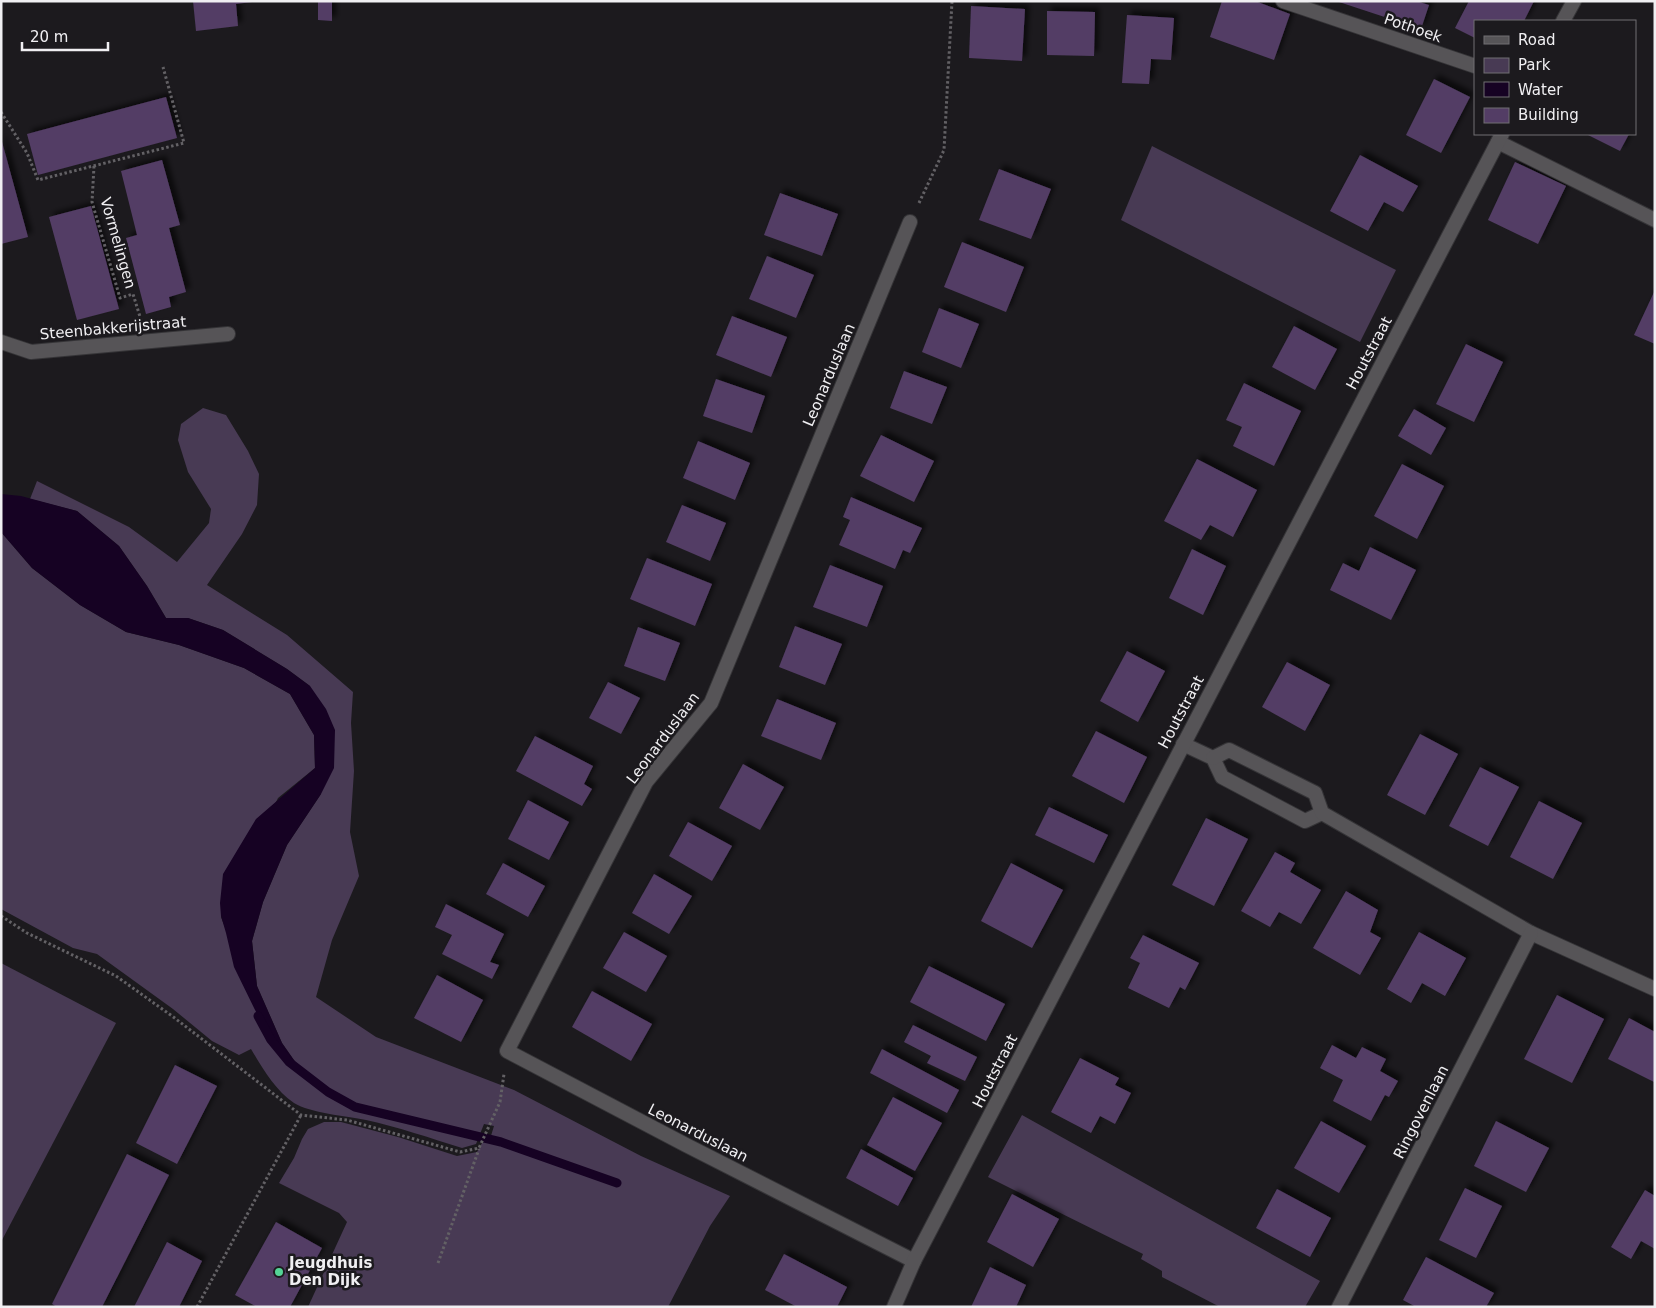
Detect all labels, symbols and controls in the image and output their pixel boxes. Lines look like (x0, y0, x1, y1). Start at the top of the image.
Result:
street label: Pothoek (1382, 10, 1445, 46)
scale bar (22, 20, 109, 52)
legend (1474, 20, 1636, 135)
text: 20 m (30, 28, 68, 46)
text: Road (1518, 31, 1556, 49)
text: Park (1518, 56, 1551, 74)
text: Water (1518, 81, 1563, 99)
text: Building (1518, 106, 1579, 124)
street label: Vormelingen (96, 195, 140, 291)
street label: Steenbakkerijstraat (39, 313, 187, 343)
street label: Houtstraat (1342, 313, 1396, 393)
street label: Leonarduslaan (799, 321, 859, 429)
street label: Houtstraat (1154, 672, 1208, 752)
street label: Leonarduslaan (623, 689, 703, 787)
street label: Houtstraat (969, 1031, 1021, 1111)
street label: Ringovenlaan (1390, 1062, 1452, 1162)
street label: Leonarduslaan (645, 1100, 751, 1166)
place label: Jeugdhuis Den Dijk (288, 1254, 372, 1289)
marker: Jeugdhuis Den Dijk (273, 1266, 285, 1278)

